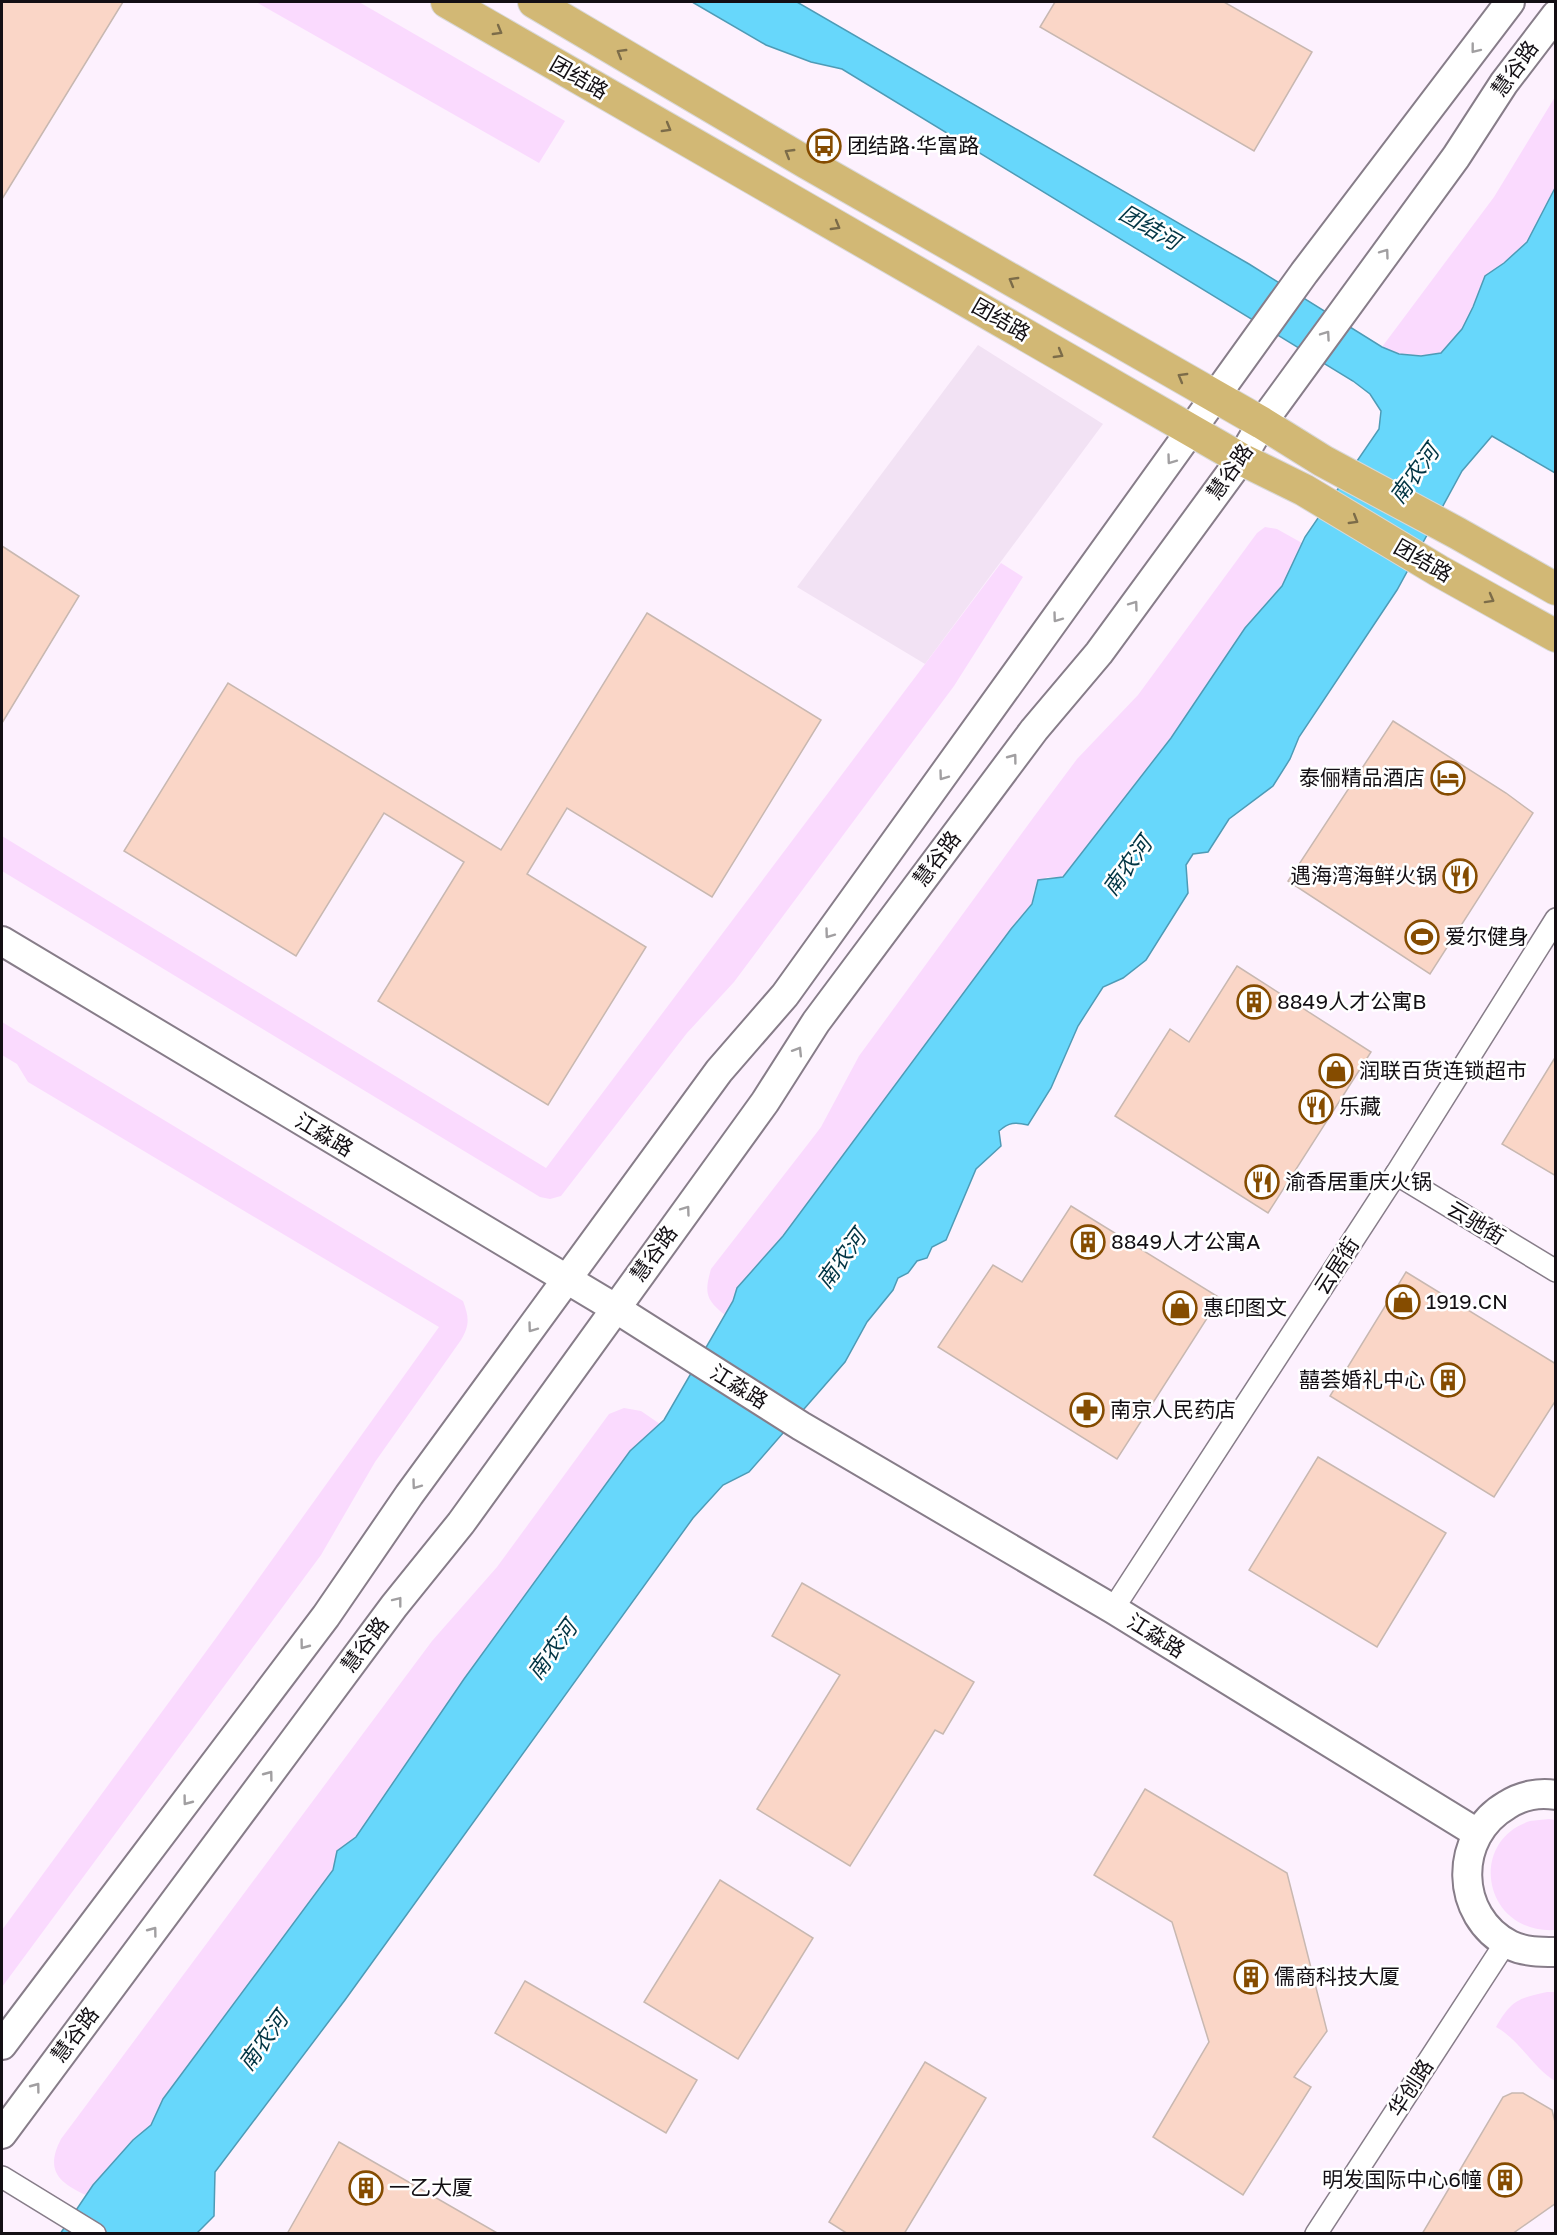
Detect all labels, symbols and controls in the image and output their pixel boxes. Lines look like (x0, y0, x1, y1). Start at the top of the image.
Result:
one-way arrow (492, 24, 502, 35)
street label: 慧谷路 (1485, 35, 1543, 102)
one-way arrow (1472, 42, 1483, 53)
one-way arrow (617, 49, 627, 60)
street label: 团结路 (546, 50, 613, 104)
one-way arrow (660, 121, 671, 133)
bus stop icon: 团结路·华富路 (806, 128, 842, 164)
place label: 团结路·华富路 (847, 132, 979, 158)
one-way arrow (785, 148, 795, 160)
water label: 团结河 (1115, 198, 1189, 257)
one-way arrow (830, 218, 840, 230)
one-way arrow (1378, 248, 1389, 259)
one-way arrow (1009, 277, 1019, 288)
street label: 团结路 (968, 292, 1035, 346)
one-way arrow (1319, 331, 1330, 342)
one-way arrow (1053, 347, 1063, 358)
one-way arrow (1178, 373, 1188, 385)
water label: 南农河 (1383, 436, 1446, 508)
street label: 慧谷路 (1200, 438, 1258, 505)
one-way arrow (1167, 453, 1178, 464)
one-way arrow (1348, 512, 1358, 524)
street label: 团结路 (1390, 533, 1457, 587)
one-way arrow (1484, 592, 1494, 604)
one-way arrow (1126, 601, 1137, 612)
one-way arrow (1053, 611, 1064, 622)
one-way arrow (1006, 754, 1017, 765)
hotel icon: 泰俪精品酒店 (1430, 760, 1466, 796)
place label: 泰俪精品酒店 (1299, 764, 1425, 790)
one-way arrow (939, 770, 950, 781)
street label: 慧谷路 (907, 825, 966, 891)
water label: 南农河 (1096, 828, 1159, 900)
restaurant icon: 遇海湾海鲜火锅 (1442, 858, 1478, 894)
place label: 遇海湾海鲜火锅 (1290, 862, 1437, 888)
sports icon: 爱尔健身 (1404, 919, 1440, 955)
place label: 爱尔健身 (1445, 923, 1529, 949)
one-way arrow (825, 928, 836, 939)
building icon: 8849人才公寓B (1236, 984, 1272, 1020)
place label: 8849人才公寓B (1277, 988, 1426, 1014)
one-way arrow (791, 1047, 802, 1058)
shop icon: 润联百货连锁超市 (1318, 1053, 1354, 1089)
place label: 润联百货连锁超市 (1359, 1057, 1527, 1083)
restaurant icon: 乐藏 (1298, 1089, 1334, 1125)
place label: 乐藏 (1339, 1093, 1381, 1119)
street label: 江淼路 (291, 1107, 358, 1162)
restaurant icon: 渝香居重庆火锅 (1244, 1164, 1280, 1200)
place label: 渝香居重庆火锅 (1285, 1168, 1432, 1194)
street label: 云驰街 (1443, 1195, 1510, 1250)
one-way arrow (679, 1206, 690, 1217)
street label: 慧谷路 (624, 1220, 682, 1287)
water label: 南农河 (810, 1221, 873, 1293)
building icon: 8849人才公寓A (1070, 1224, 1106, 1260)
place label: 8849人才公寓A (1111, 1228, 1260, 1254)
street label: 云居街 (1308, 1232, 1364, 1299)
shop icon: 1919.CN (1385, 1284, 1421, 1320)
place label: 1919.CN (1426, 1288, 1508, 1314)
shop icon: 惠印图文 (1162, 1290, 1198, 1326)
place label: 惠印图文 (1203, 1294, 1287, 1320)
one-way arrow (528, 1322, 539, 1333)
street label: 江淼路 (706, 1358, 773, 1414)
building icon: 囍荟婚礼中心 (1430, 1362, 1466, 1398)
place label: 囍荟婚礼中心 (1299, 1366, 1425, 1392)
pharmacy icon: 南京人民药店 (1069, 1392, 1105, 1428)
place label: 南京人民药店 (1110, 1396, 1236, 1422)
one-way arrow (412, 1479, 423, 1490)
one-way arrow (391, 1597, 402, 1608)
street label: 江淼路 (1123, 1607, 1190, 1663)
street label: 慧谷路 (335, 1611, 394, 1677)
water label: 南农河 (521, 1612, 584, 1684)
one-way arrow (301, 1639, 312, 1650)
one-way arrow (262, 1770, 273, 1781)
one-way arrow (183, 1794, 194, 1805)
one-way arrow (146, 1927, 157, 1938)
building icon: 儒商科技大厦 (1233, 1959, 1269, 1995)
place label: 儒商科技大厦 (1274, 1963, 1400, 1989)
street label: 慧谷路 (45, 2001, 104, 2067)
water label: 南农河 (232, 2003, 295, 2075)
street label: 华创路 (1382, 2054, 1438, 2121)
one-way arrow (29, 2083, 40, 2094)
building icon: 明发国际中心6幢 (1487, 2162, 1523, 2198)
place label: 明发国际中心6幢 (1322, 2166, 1482, 2192)
building icon: 一乙大厦 (348, 2170, 384, 2206)
place label: 一乙大厦 (389, 2174, 473, 2200)

